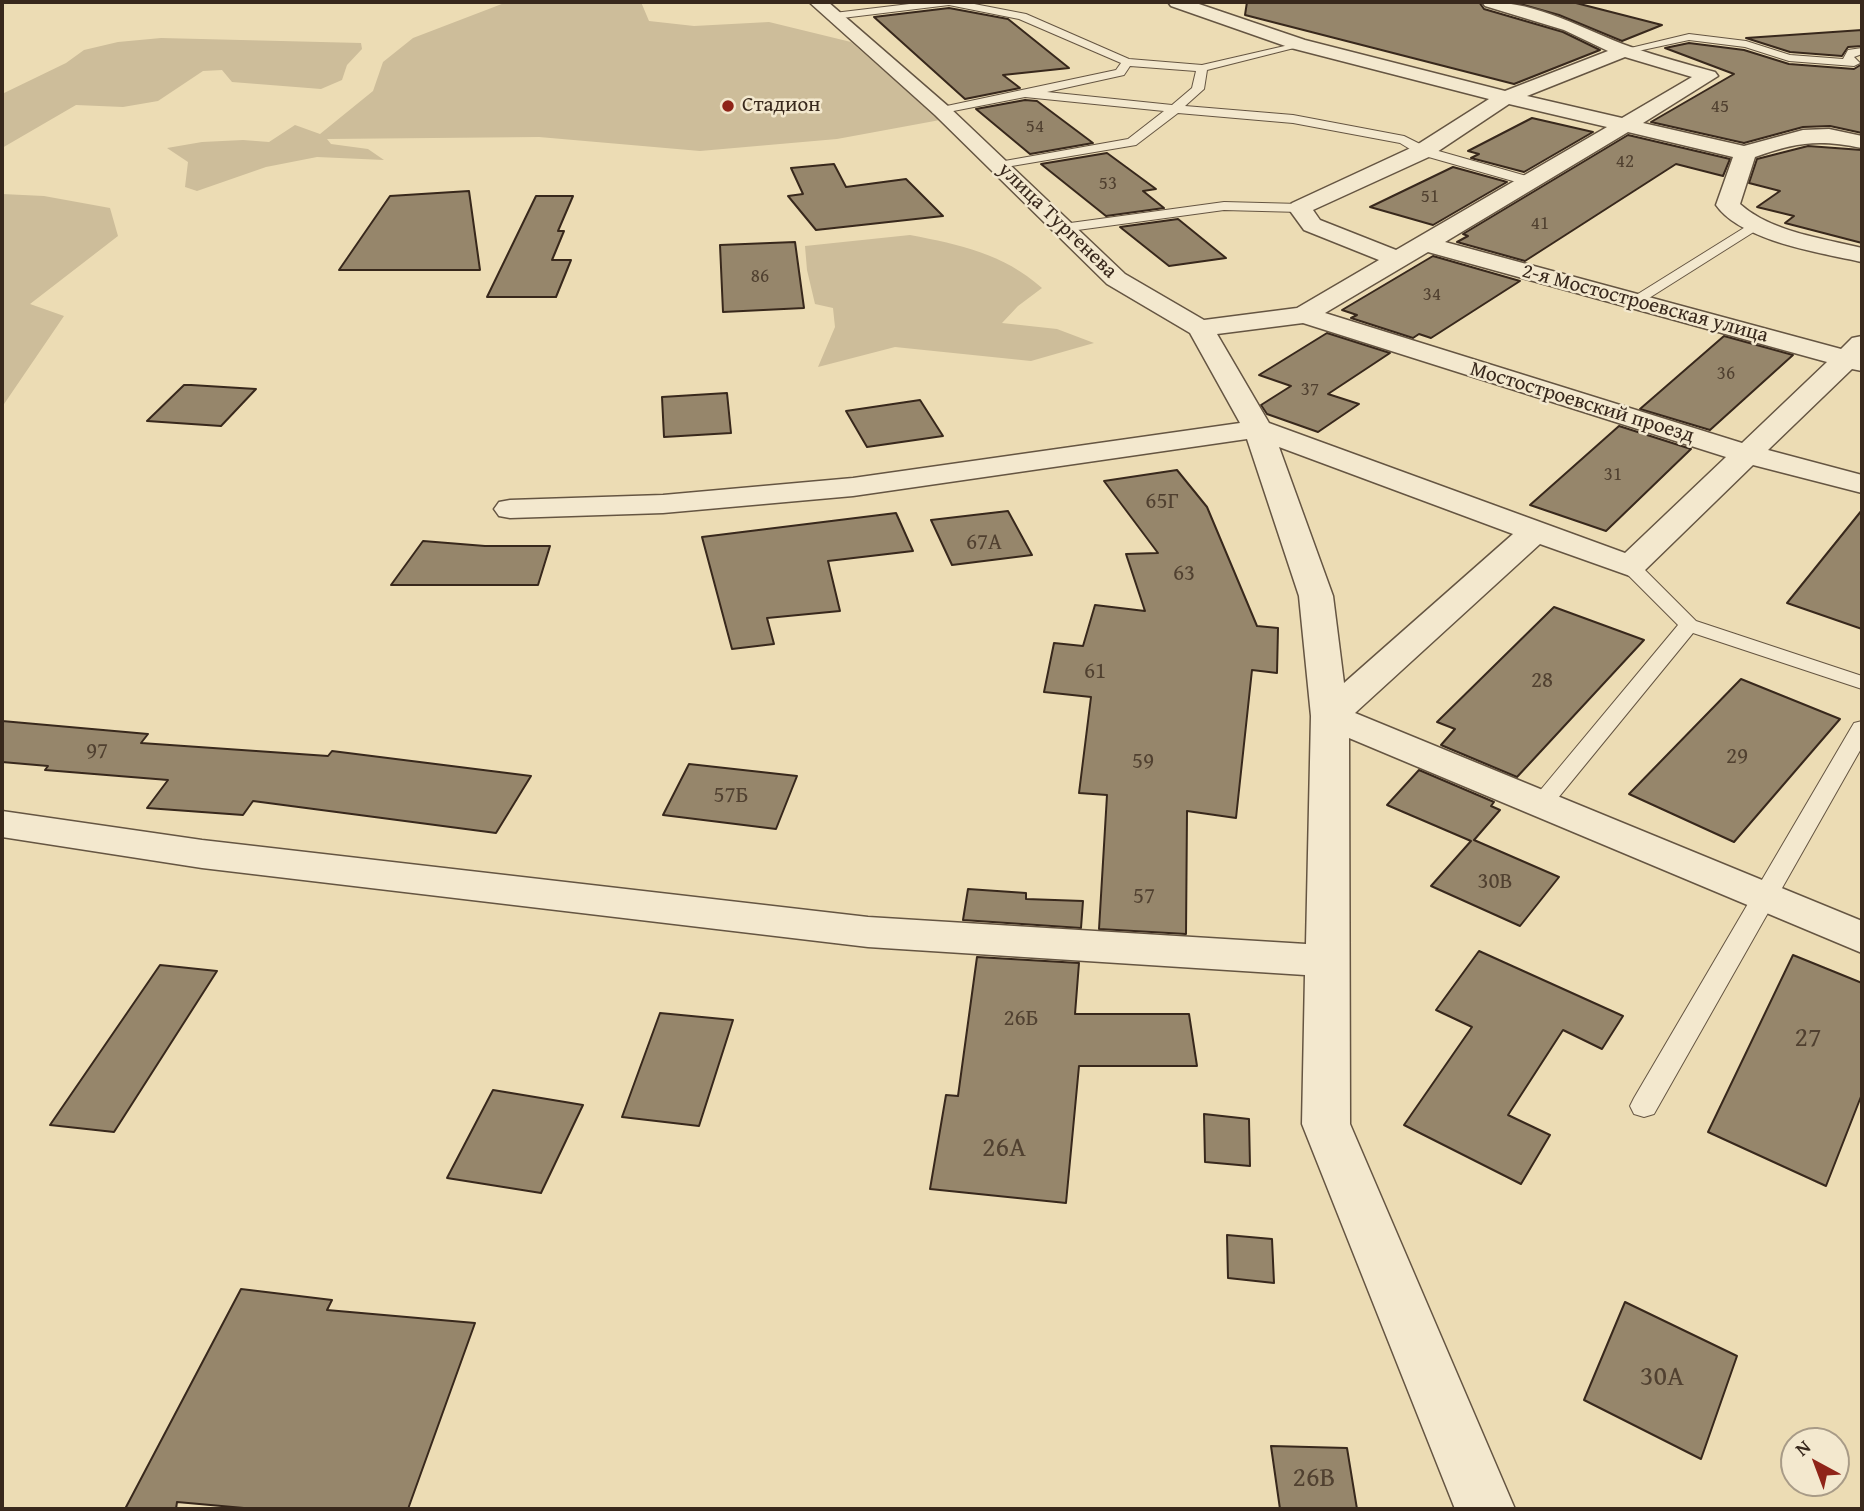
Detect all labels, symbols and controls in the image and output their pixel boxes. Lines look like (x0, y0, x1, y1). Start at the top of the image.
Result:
place label: Стадион (742, 93, 820, 119)
house number: 45 (1711, 96, 1729, 118)
marker: Стадион (720, 98, 736, 114)
house number: 54 (1026, 116, 1044, 138)
house number: 42 (1616, 151, 1634, 173)
street label: улица Тургенева (992, 158, 1122, 284)
house number: 53 (1099, 173, 1117, 195)
house number: 51 (1421, 186, 1439, 208)
house number: 41 (1531, 213, 1549, 235)
street label: 2-я Мостостроевская улица (1519, 259, 1771, 349)
house number: 86 (751, 266, 769, 288)
house number: 34 (1423, 284, 1441, 306)
street label: Мостостроевский проезд (1467, 357, 1697, 449)
house number: 36 (1717, 363, 1735, 385)
house number: 37 (1301, 379, 1319, 401)
house number: 31 (1604, 464, 1622, 486)
house number: 65Г (1145, 488, 1179, 516)
house number: 67А (966, 529, 1002, 557)
house number: 63 (1173, 560, 1195, 588)
house number: 61 (1084, 658, 1106, 686)
house number: 28 (1531, 667, 1553, 695)
house number: 97 (86, 738, 108, 766)
house number: 29 (1726, 743, 1748, 771)
house number: 59 (1132, 748, 1154, 776)
house number: 57Б (713, 782, 749, 810)
house number: 30В (1477, 868, 1513, 896)
house number: 57 (1133, 883, 1155, 911)
house number: 26Б (1003, 1005, 1039, 1033)
house number: 27 (1795, 1022, 1821, 1056)
house number: 26А (982, 1132, 1026, 1166)
house number: 30А (1640, 1361, 1684, 1395)
north arrow (1780, 1427, 1850, 1497)
text: N (1789, 1433, 1817, 1462)
house number: 26В (1293, 1462, 1335, 1496)

